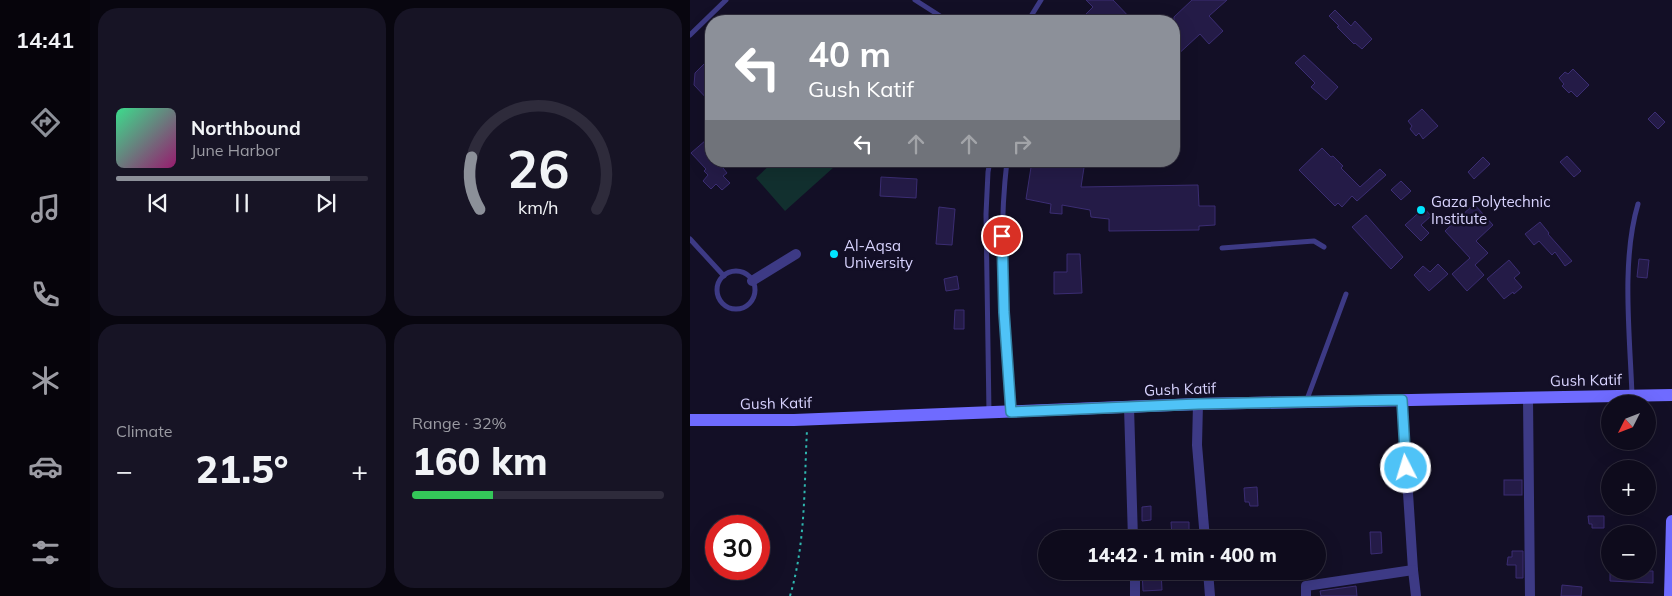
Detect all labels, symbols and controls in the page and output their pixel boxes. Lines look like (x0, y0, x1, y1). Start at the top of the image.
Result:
text: 14:41 (16, 26, 74, 54)
text: 40 m (808, 32, 891, 76)
icon: left (725, 35, 790, 100)
text: Gush Katif (808, 75, 914, 103)
icon: directions (28, 105, 63, 140)
text: Northbound (191, 116, 301, 140)
icon: left (849, 130, 877, 158)
icon: ahead (902, 130, 930, 158)
icon: ahead (955, 130, 983, 158)
icon: right (1008, 130, 1036, 158)
text: 26 (507, 136, 569, 201)
text: June Harbor (191, 140, 280, 160)
icon: previous (144, 189, 172, 217)
icon: pause (228, 189, 256, 217)
icon: next (312, 189, 340, 217)
icon: music (28, 191, 63, 226)
place label: Gaza Polytechnic Institute (1431, 192, 1551, 228)
text: km/h (518, 196, 558, 218)
marker: Gaza Polytechnic Institute (1415, 204, 1427, 216)
pin (981, 215, 1023, 257)
icon: arrive (988, 222, 1016, 250)
place label: Al-Aqsa University (844, 236, 913, 272)
marker: Al-Aqsa University (828, 248, 840, 260)
icon: phone (28, 277, 63, 312)
icon: climate (28, 363, 63, 398)
street label: Gush Katif (1550, 370, 1623, 390)
street label: Gush Katif (1144, 378, 1217, 400)
street label: Gush Katif (740, 393, 813, 413)
north arrow (1601, 395, 1656, 450)
map controls (1601, 395, 1656, 580)
text: Range · 32% (412, 413, 507, 433)
text: Climate (116, 421, 172, 441)
text: 160 km (412, 437, 548, 485)
position arrow (1379, 441, 1431, 493)
text: 21.5° (196, 445, 288, 493)
icon: car (28, 449, 63, 484)
text: − (116, 453, 133, 488)
text: + (351, 453, 368, 488)
button: + (1601, 460, 1656, 515)
speed limit sign: 30 (705, 515, 770, 580)
button: − (1601, 525, 1656, 580)
icon: filters (28, 535, 63, 570)
text: 14:42 · 1 min · 400 m (1087, 543, 1277, 567)

